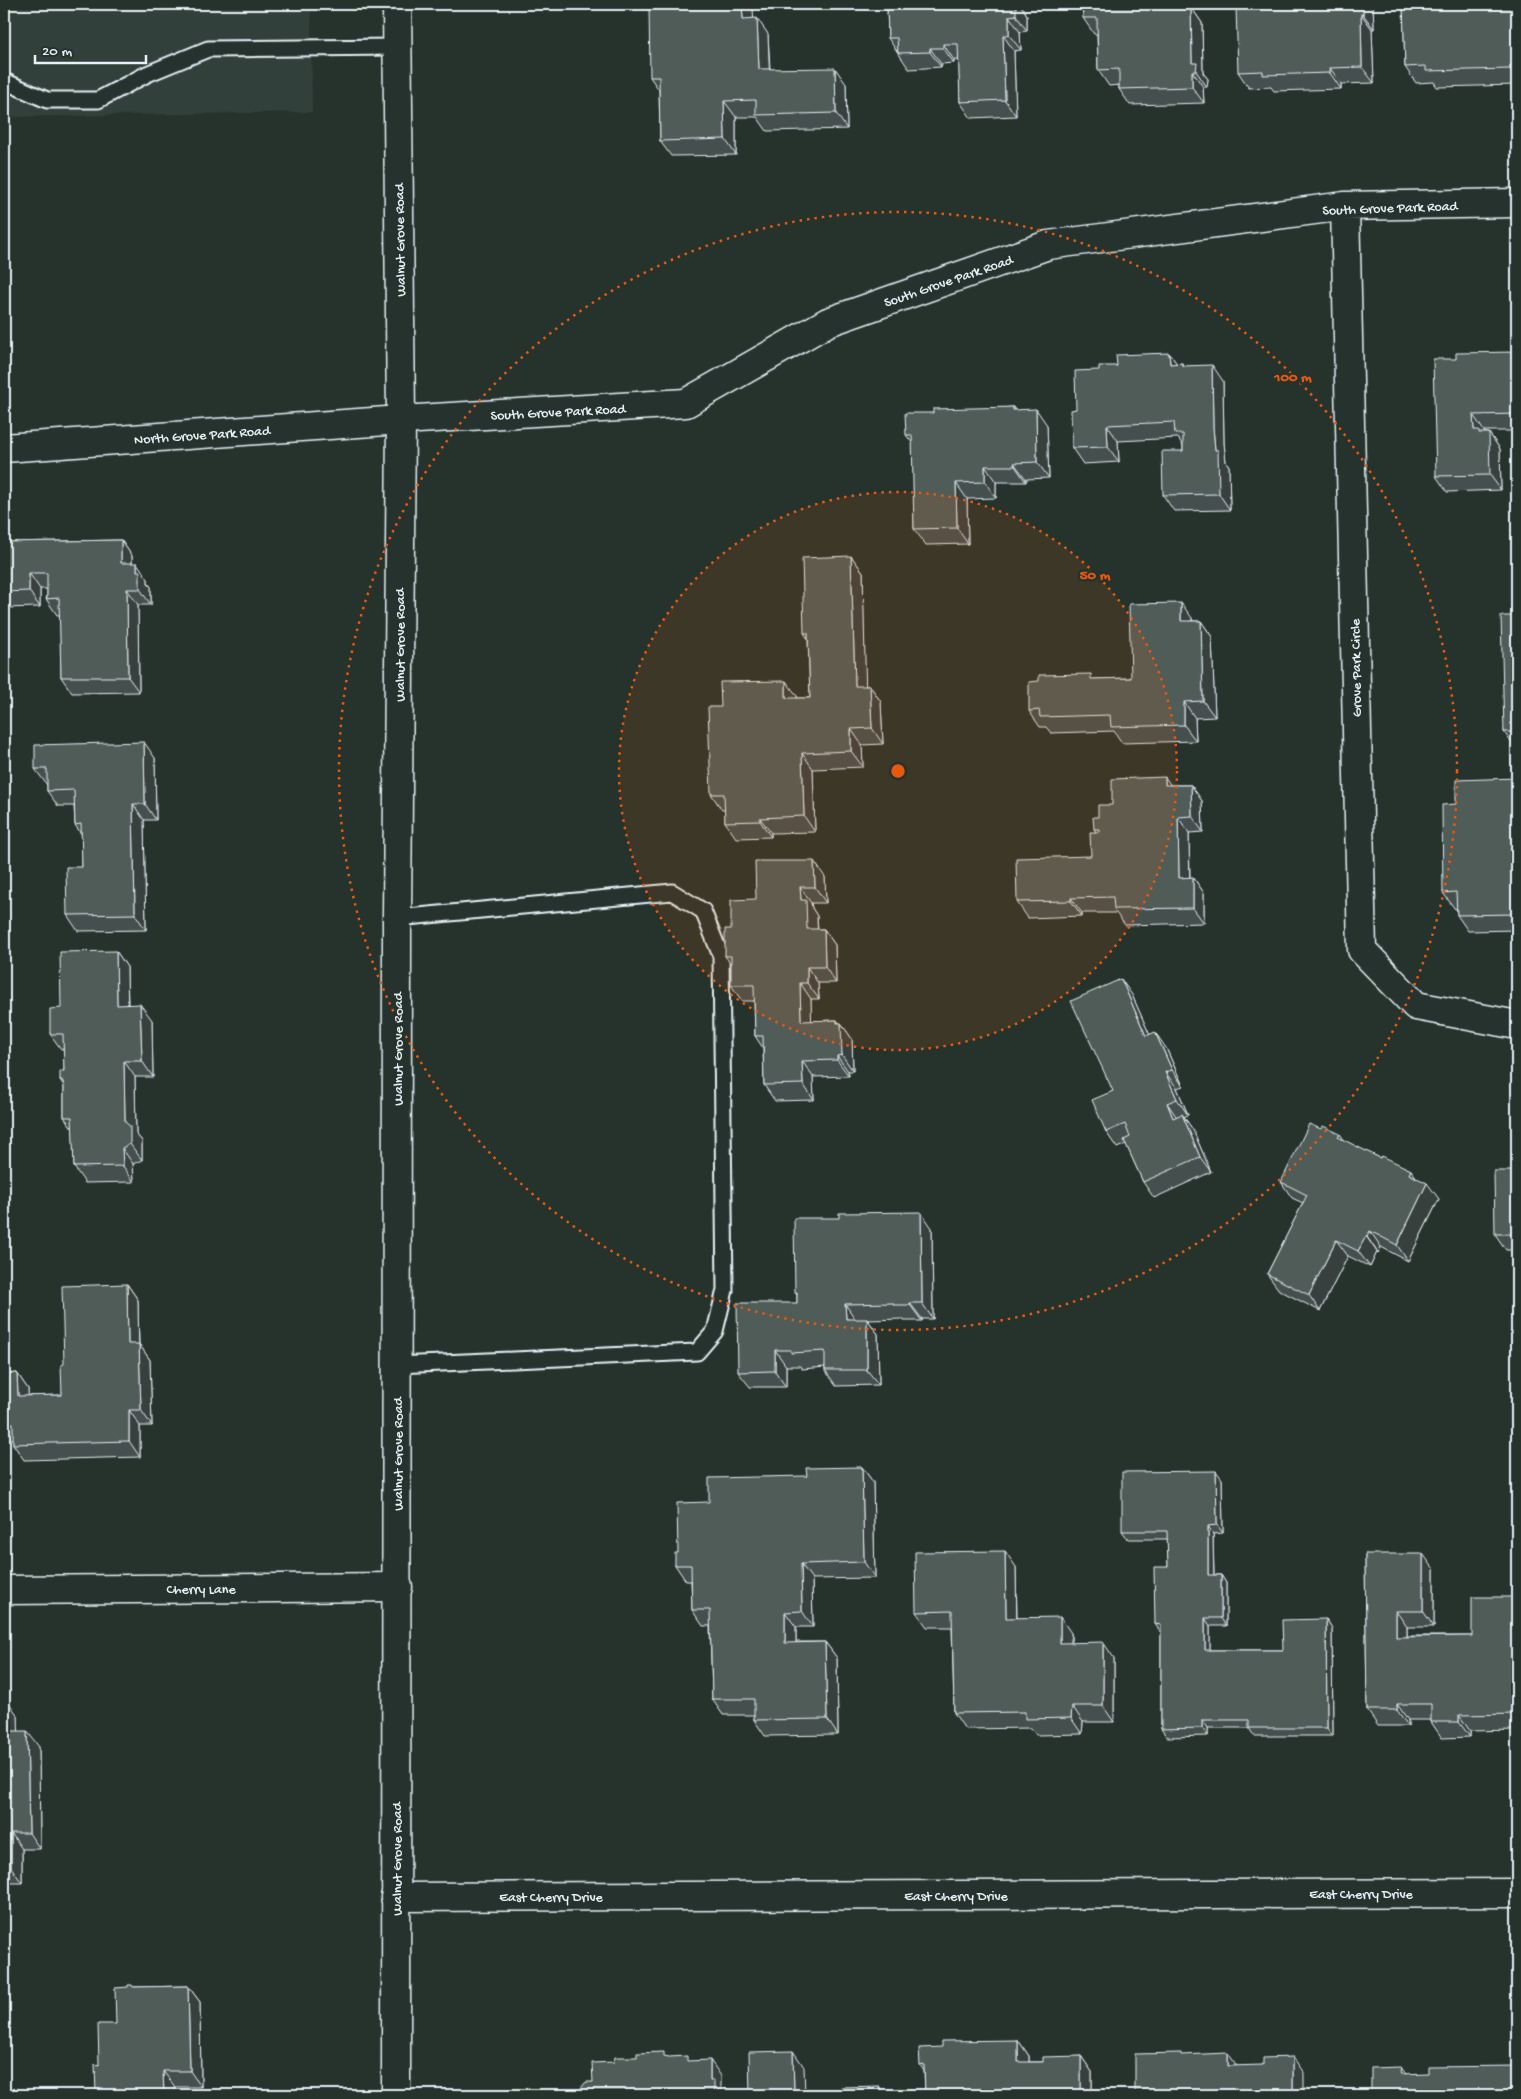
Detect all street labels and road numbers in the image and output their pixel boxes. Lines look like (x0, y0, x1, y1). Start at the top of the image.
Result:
street label: Walnut Grove Road (392, 181, 411, 297)
street label: South Grove Park Road (1322, 199, 1460, 220)
street label: South Grove Park Road (882, 252, 1017, 312)
street label: South Grove Park Road (490, 401, 628, 426)
street label: North Grove Park Road (134, 423, 273, 450)
street label: Walnut Grove Road (393, 587, 410, 702)
street label: Grove Park Circle (1348, 618, 1367, 717)
street label: Walnut Grove Road (391, 991, 408, 1106)
street label: Walnut Grove Road (391, 1396, 408, 1511)
street label: Cherry Lane (166, 1582, 236, 1599)
street label: Walnut Grove Road (390, 1801, 407, 1916)
street label: East Cherry Drive (1309, 1887, 1414, 1904)
street label: East Cherry Drive (904, 1889, 1009, 1906)
street label: East Cherry Drive (499, 1890, 604, 1907)

